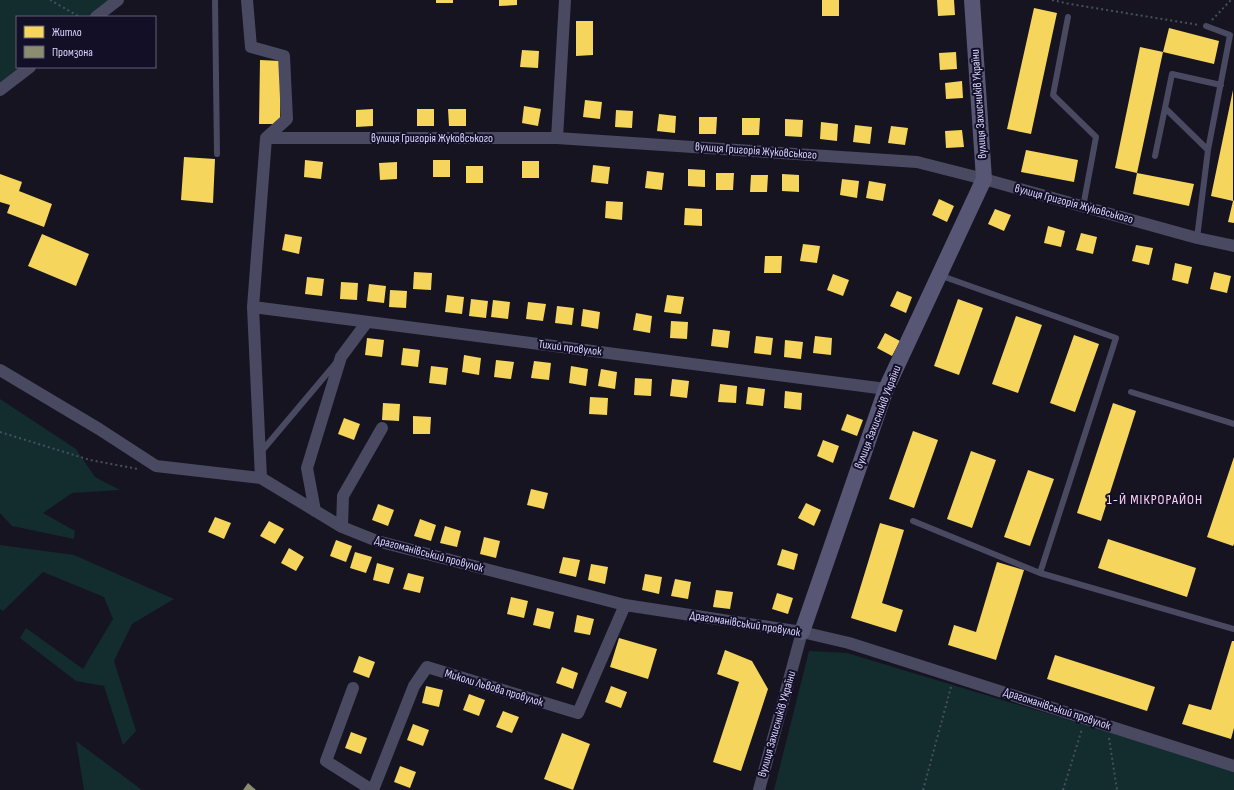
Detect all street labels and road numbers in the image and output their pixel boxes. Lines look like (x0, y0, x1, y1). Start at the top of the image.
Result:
street label: вулиця Захисників України (968, 49, 990, 159)
street label: вулиця Григорія Жуковського (371, 131, 493, 146)
street label: вулиця Григорія Жуковського (695, 139, 817, 163)
street label: вулиця Григорія Жуковського (1013, 181, 1135, 227)
street label: Тихий провулок (537, 337, 603, 359)
street label: вулиця Захисників України (851, 363, 905, 471)
street label: Драгоманівський провулок (373, 532, 485, 576)
street label: Драгоманівський провулок (689, 608, 802, 640)
street label: Миколи Львова провулок (443, 666, 546, 710)
street label: вулиця Захисників України (755, 669, 799, 779)
street label: Драгоманівський провулок (1001, 685, 1113, 734)

